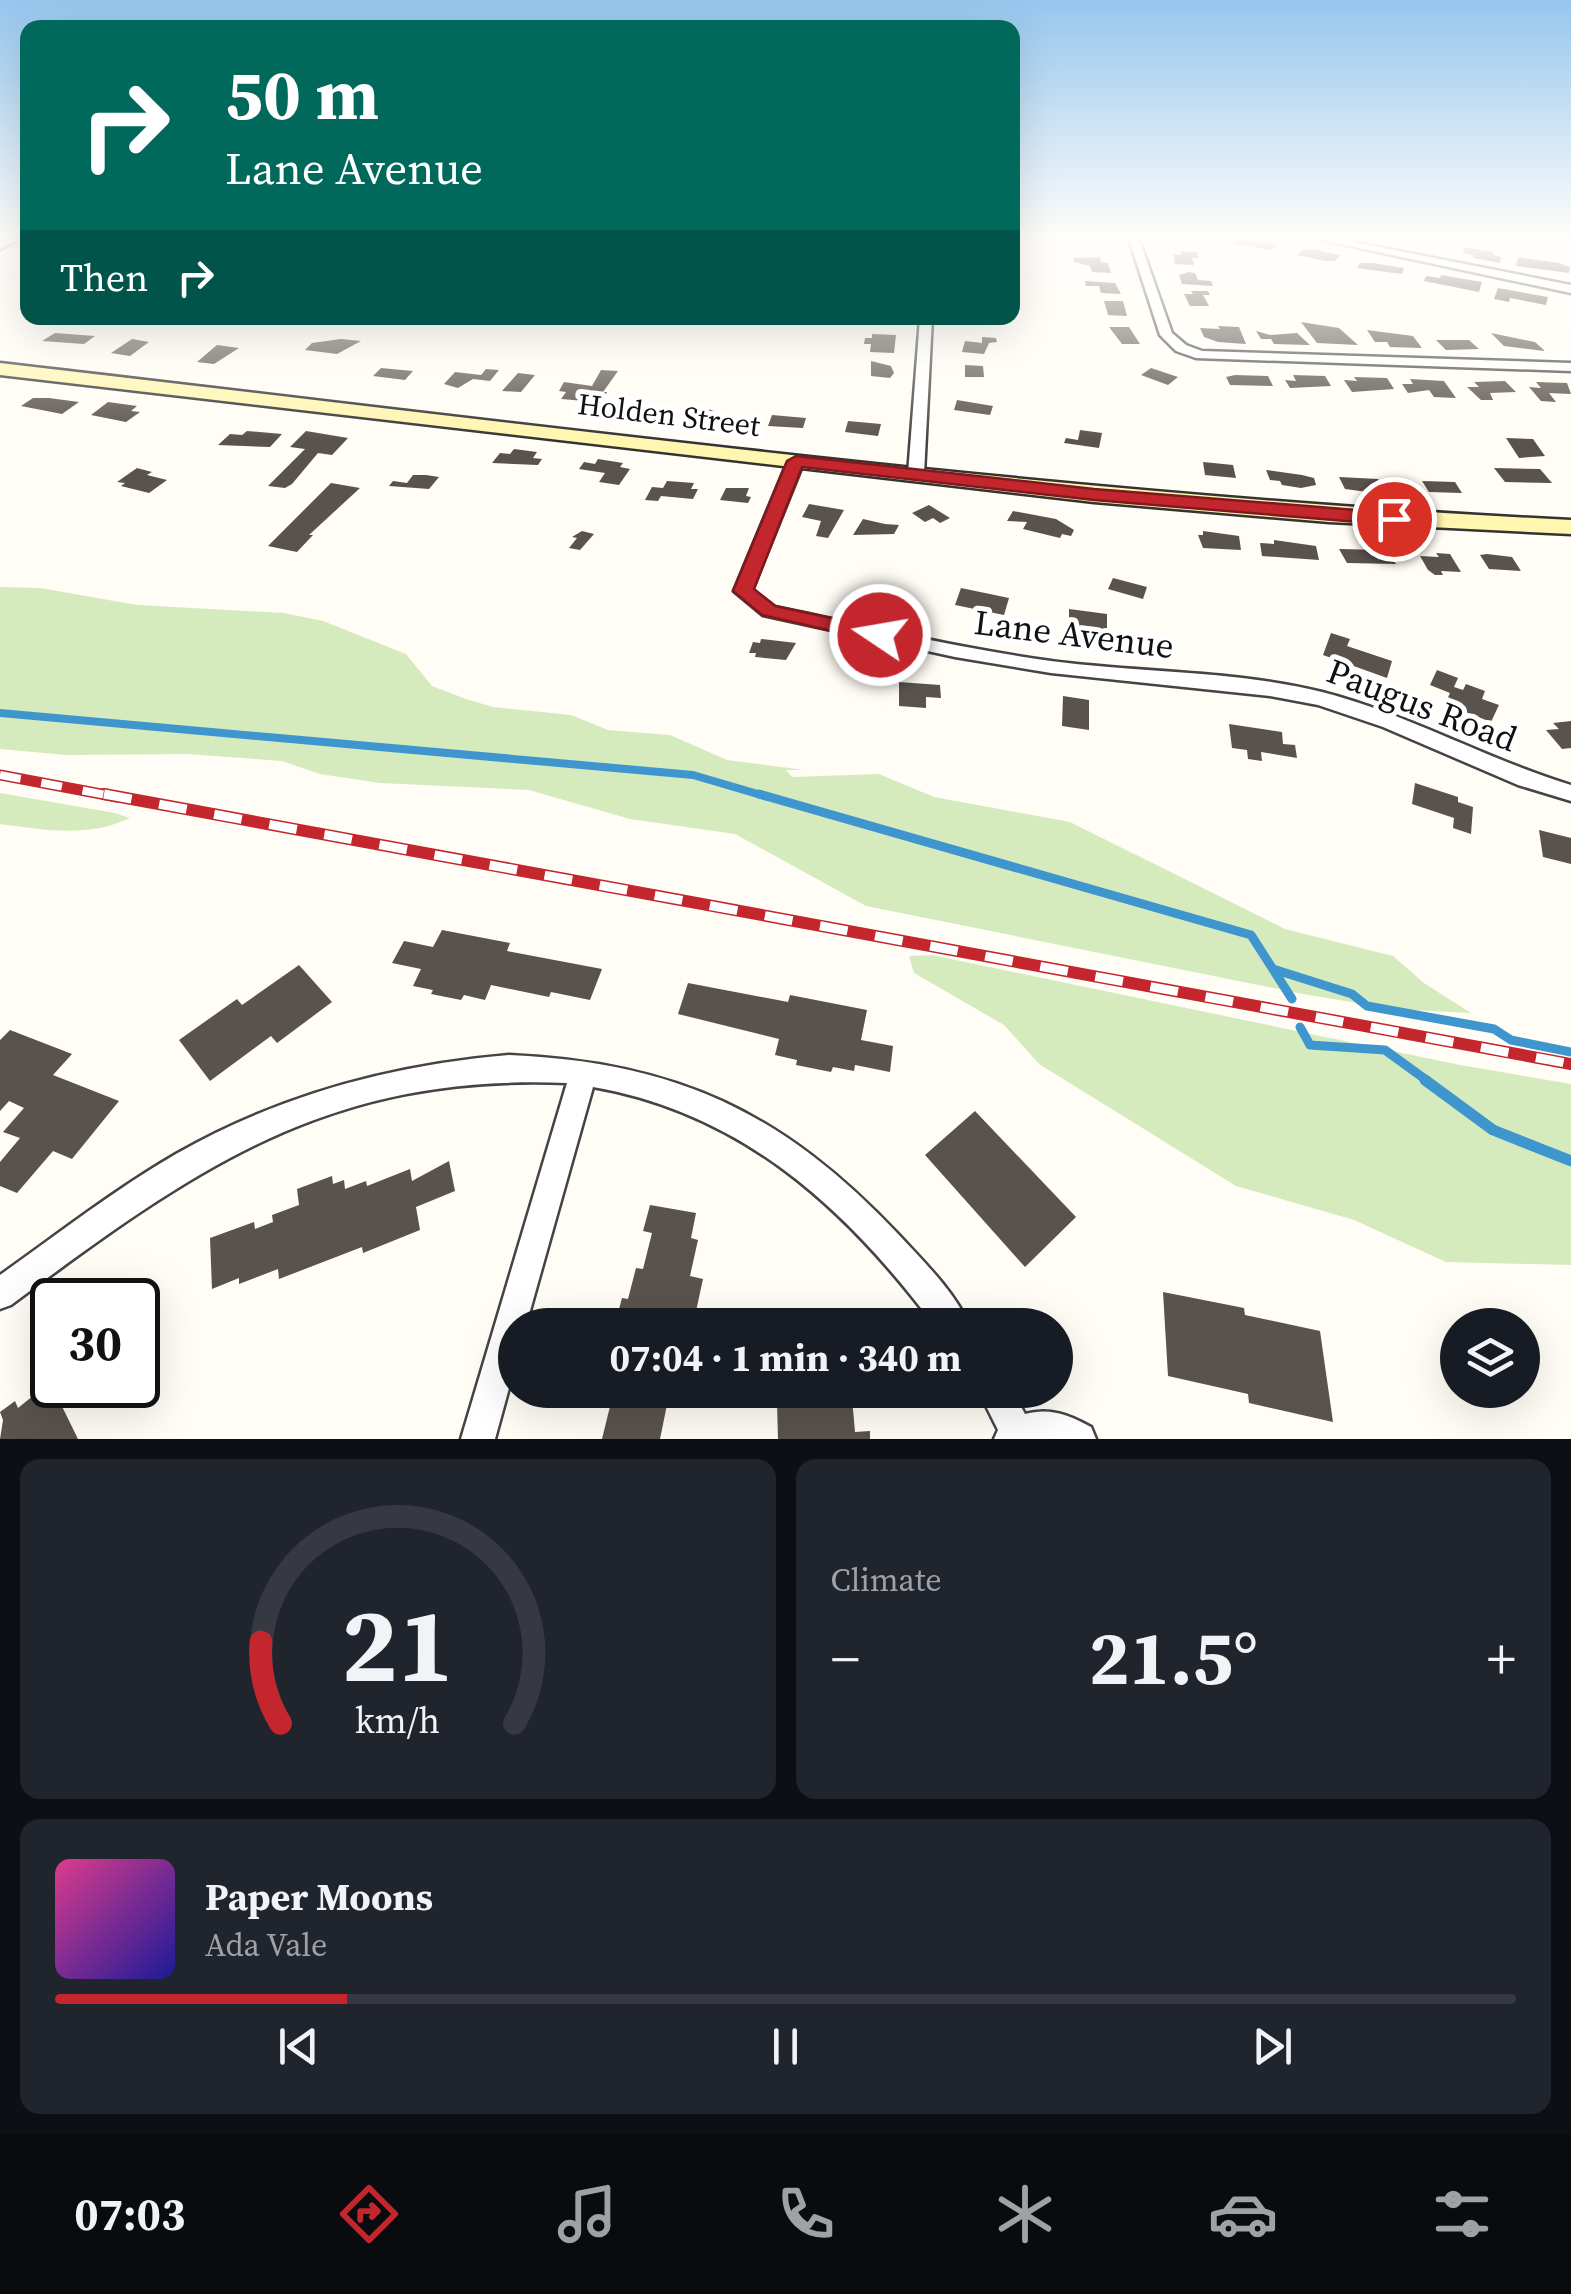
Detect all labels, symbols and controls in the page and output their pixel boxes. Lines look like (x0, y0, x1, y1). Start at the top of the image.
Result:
text: 50 m (225, 46, 379, 142)
icon: right (60, 60, 190, 190)
text: Lane Avenue (225, 137, 483, 199)
icon: right (168, 250, 223, 305)
text: Then (60, 252, 148, 304)
street label: Holden Street (576, 383, 763, 446)
pin (1352, 477, 1437, 562)
icon: arrive (1367, 492, 1422, 547)
position arrow (828, 583, 932, 687)
street label: Lane Avenue (972, 598, 1176, 670)
street label: Paugus Road (1320, 647, 1524, 763)
speed limit sign: 30 (30, 1278, 160, 1408)
map controls (1440, 1308, 1540, 1408)
button: layers (1440, 1308, 1540, 1408)
text: 07:04 · 1 min · 340 m (609, 1332, 962, 1384)
text: Climate (831, 1558, 942, 1602)
text: 21 (341, 1573, 454, 1716)
text: 21.5° (1089, 1606, 1258, 1709)
text: − (831, 1621, 860, 1696)
text: + (1487, 1621, 1516, 1696)
text: km/h (355, 1696, 440, 1745)
text: Paper Moons (205, 1871, 433, 1923)
text: Ada Vale (205, 1923, 327, 1967)
icon: previous (271, 2019, 326, 2074)
icon: pause (758, 2019, 813, 2074)
icon: next (1245, 2019, 1300, 2074)
icon: directions (334, 2179, 404, 2249)
icon: music (552, 2179, 622, 2249)
icon: phone (771, 2179, 841, 2249)
icon: climate (990, 2179, 1060, 2249)
icon: car (1208, 2179, 1278, 2249)
icon: filters (1427, 2179, 1497, 2249)
text: 07:03 (74, 2183, 185, 2245)

